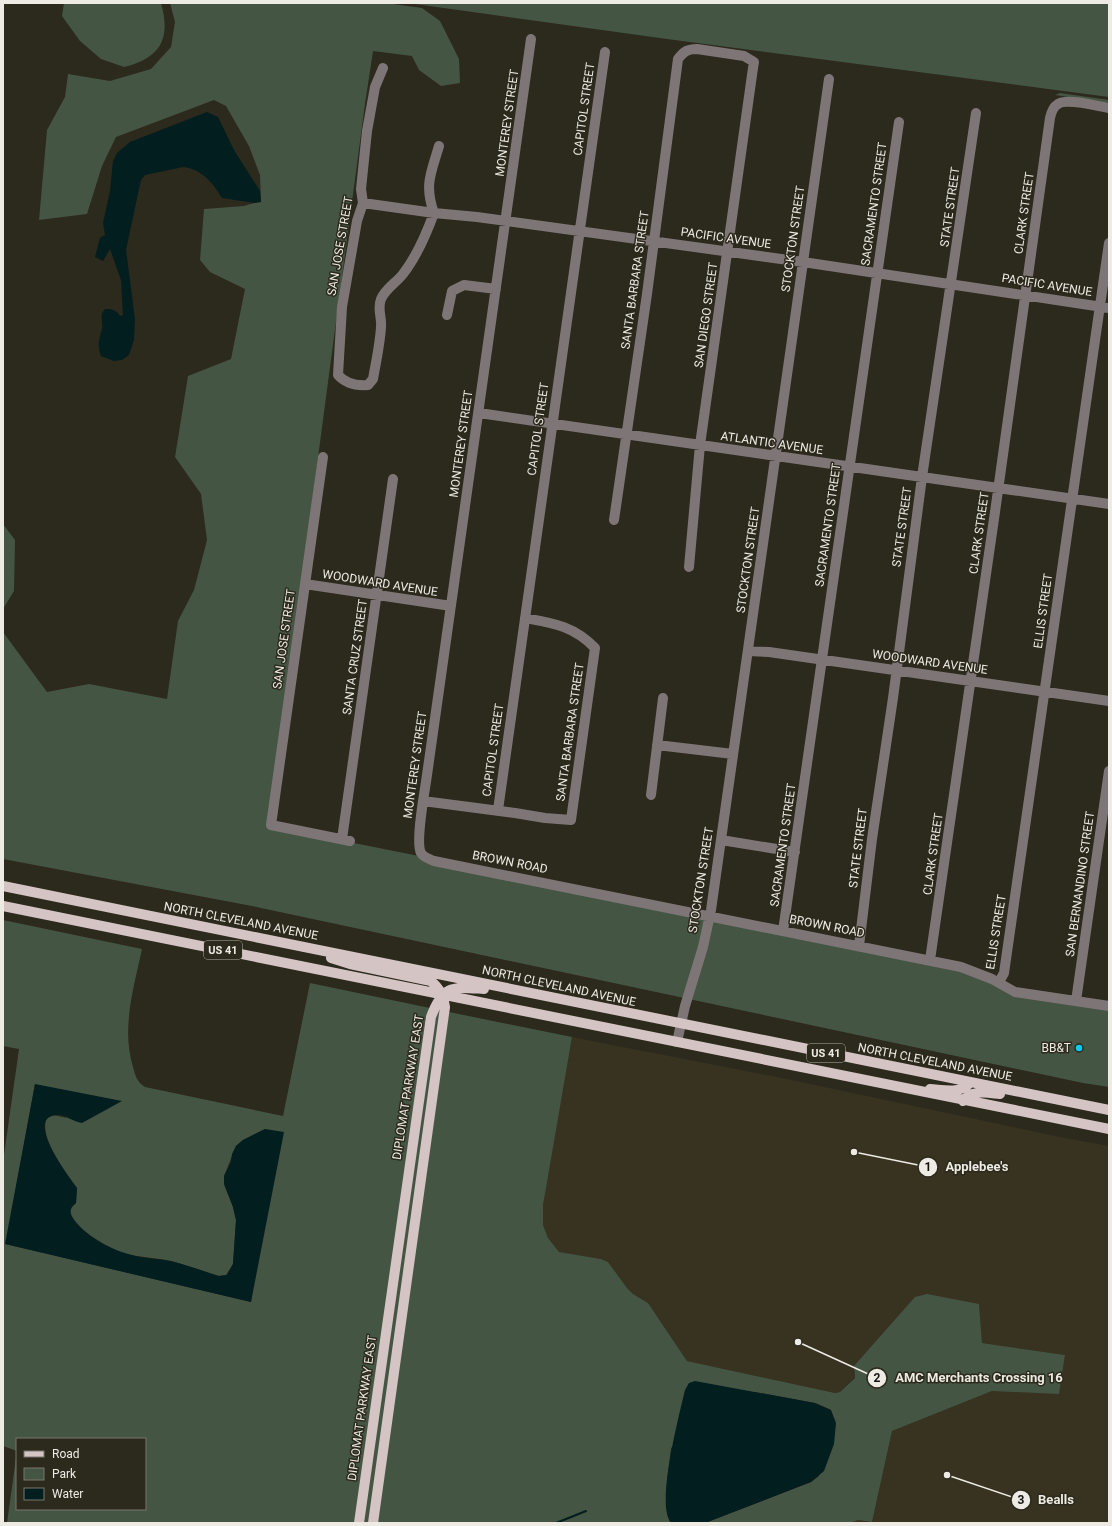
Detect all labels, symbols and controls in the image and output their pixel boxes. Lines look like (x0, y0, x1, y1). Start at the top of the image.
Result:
street label: CAPITOL STREET (571, 62, 597, 156)
street label: MONTEREY STREET (493, 68, 521, 178)
street label: SACRAMENTO STREET (858, 141, 890, 267)
street label: STATE STREET (937, 166, 963, 248)
street label: CLARK STREET (1011, 171, 1037, 255)
street label: STOCKTON STREET (779, 185, 807, 293)
street label: SAN JOSE STREET (324, 195, 356, 297)
street label: SANTA BARBARA STREET (618, 210, 652, 350)
street label: PACIFIC AVENUE (680, 225, 772, 251)
street label: SAN DIEGO STREET (692, 261, 720, 369)
street label: PACIFIC AVENUE (1001, 271, 1093, 299)
street label: CAPITOL STREET (525, 382, 551, 476)
street label: MONTEREY STREET (447, 389, 475, 499)
street label: ATLANTIC AVENUE (720, 429, 824, 457)
street label: SACRAMENTO STREET (812, 462, 844, 588)
street label: STATE STREET (889, 486, 915, 568)
street label: CLARK STREET (966, 491, 992, 575)
street label: STOCKTON STREET (734, 506, 762, 614)
street label: WOODWARD AVENUE (321, 567, 439, 599)
street label: ELLIS STREET (1031, 573, 1055, 649)
street label: SAN JOSE STREET (270, 588, 298, 690)
street label: SANTA CRUZ STREET (340, 598, 370, 716)
street label: WOODWARD AVENUE (871, 647, 989, 677)
street label: SANTA BARBARA STREET (553, 662, 587, 802)
street label: CAPITOL STREET (480, 703, 506, 797)
street label: MONTEREY STREET (401, 710, 429, 820)
street label: SACRAMENTO STREET (767, 782, 799, 908)
street label: STATE STREET (846, 807, 870, 889)
street label: SAN BERNANDINO STREET (1063, 810, 1097, 958)
street label: CLARK STREET (920, 812, 946, 896)
street label: STOCKTON STREET (686, 826, 716, 934)
street label: BROWN ROAD (471, 848, 549, 876)
street label: ELLIS STREET (983, 894, 1009, 970)
street label: NORTH CLEVELAND AVENUE (163, 899, 319, 943)
street label: BROWN ROAD (788, 912, 866, 940)
road number: US 41 (204, 941, 242, 959)
street label: NORTH CLEVELAND AVENUE (481, 963, 637, 1009)
street label: DIPLOMAT PARKWAY EAST (390, 1013, 426, 1161)
street label: NORTH CLEVELAND AVENUE (857, 1040, 1013, 1084)
place label: BB&T (1041, 1041, 1071, 1055)
marker: BB&T (1074, 1043, 1084, 1053)
road number: US 41 (807, 1044, 845, 1062)
callout: Applebee's (918, 1154, 1017, 1179)
text: Applebee's (945, 1159, 1009, 1174)
text: 1 (925, 1160, 931, 1174)
street label: DIPLOMAT PARKWAY EAST (345, 1334, 379, 1482)
callout: AMC Merchants Crossing 16 (867, 1365, 1070, 1390)
text: AMC Merchants Crossing 16 (895, 1370, 1063, 1385)
text: 2 (874, 1371, 881, 1385)
legend (16, 1438, 146, 1510)
text: Road (52, 1447, 80, 1461)
text: Park (52, 1467, 77, 1481)
text: Water (52, 1487, 83, 1501)
callout: Bealls (1011, 1487, 1082, 1512)
text: Bealls (1038, 1492, 1074, 1507)
text: 3 (1018, 1493, 1025, 1507)

